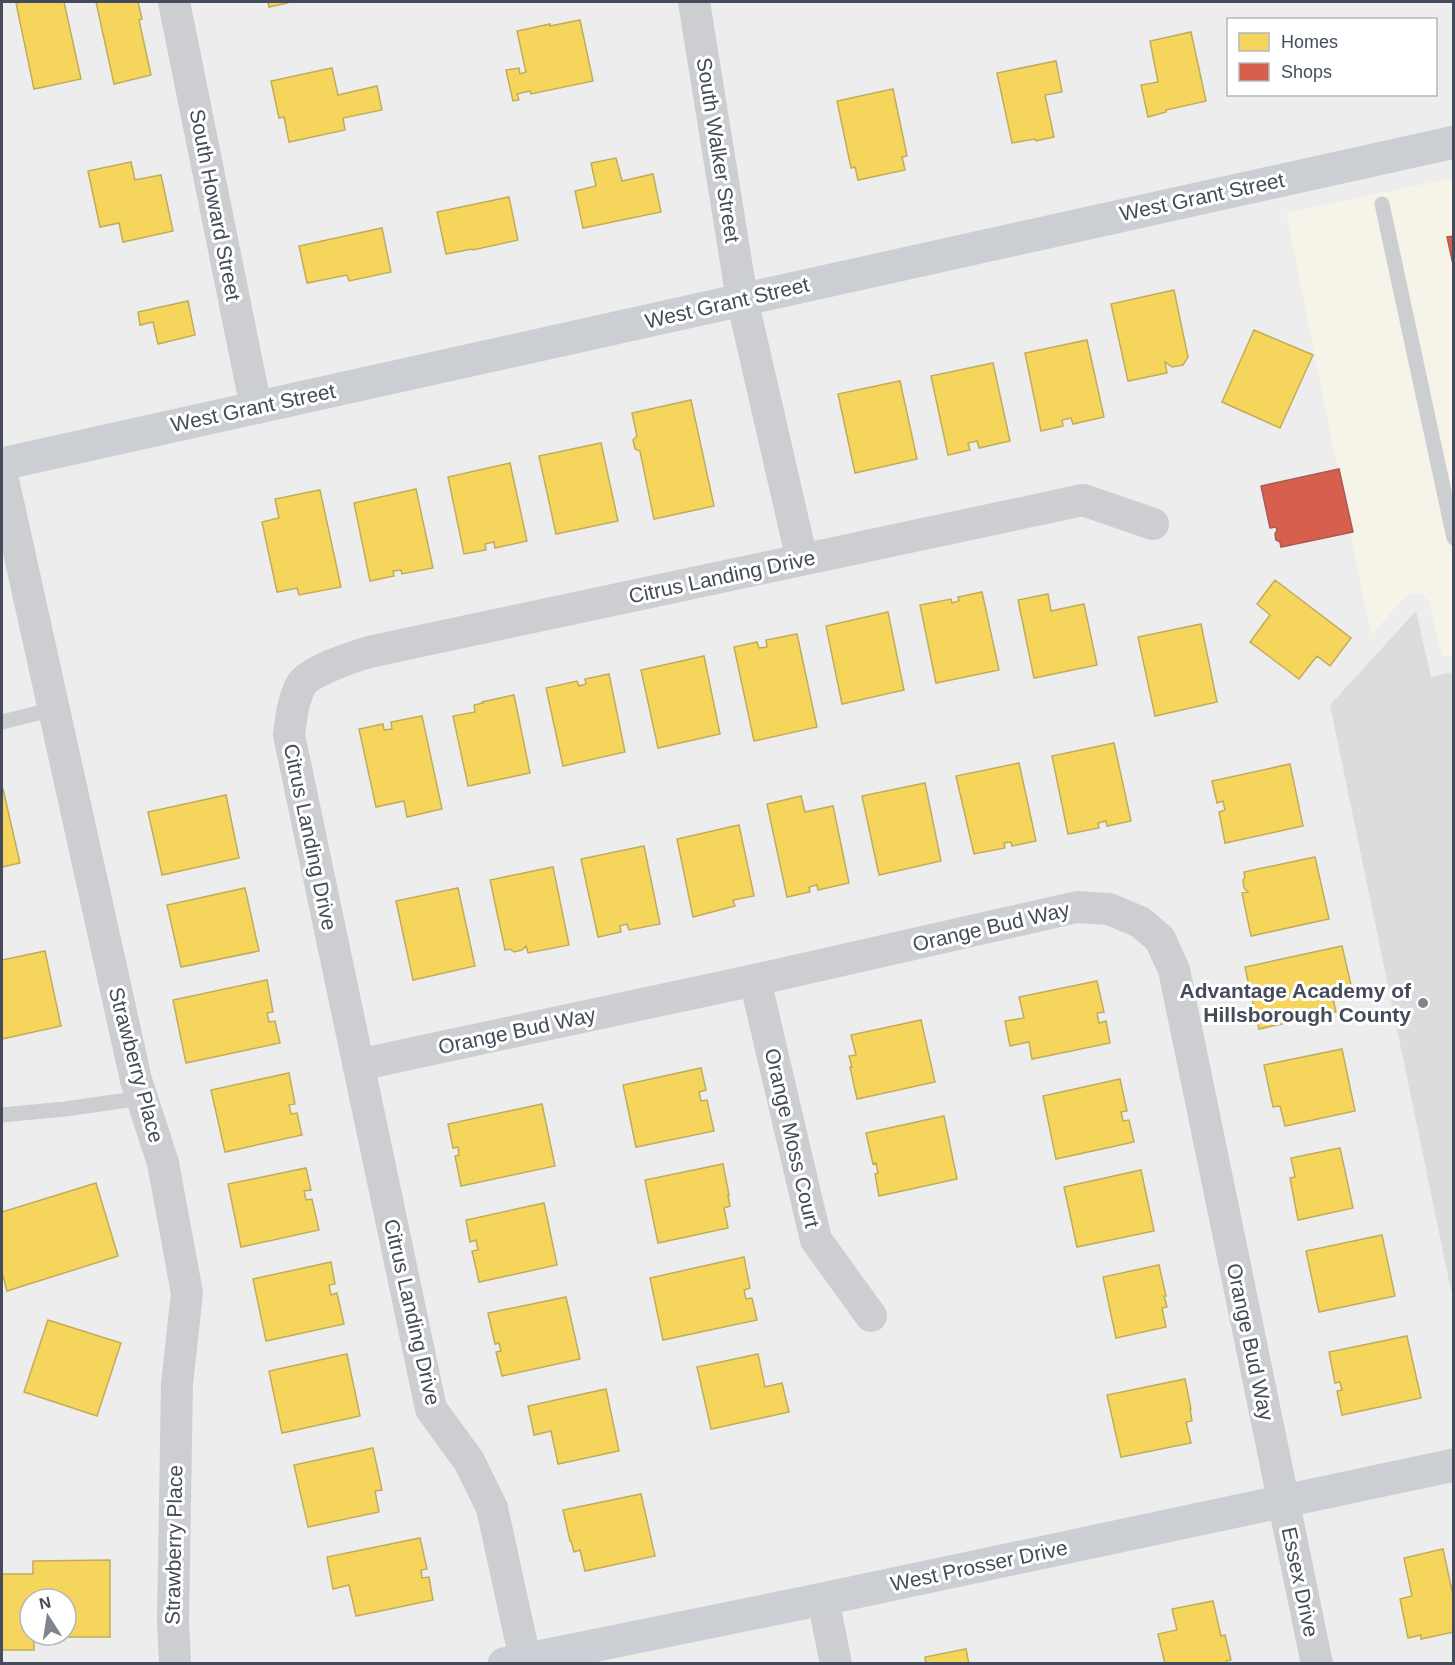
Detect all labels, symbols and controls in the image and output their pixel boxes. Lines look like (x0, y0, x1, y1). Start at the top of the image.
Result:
legend (1227, 18, 1437, 96)
text: Homes (1281, 32, 1338, 52)
street label: South Walker Street (692, 56, 745, 244)
text: Shops (1281, 62, 1332, 82)
street label: South Howard Street (186, 107, 245, 303)
street label: West Grant Street (1118, 168, 1286, 225)
street label: West Grant Street (643, 272, 811, 333)
street label: West Grant Street (169, 379, 337, 436)
street label: Citrus Landing Drive (626, 545, 817, 608)
street label: Citrus Landing Drive (279, 741, 342, 932)
street label: Orange Bud Way (910, 897, 1072, 956)
place label: Advantage Academy of Hillsborough County (1180, 979, 1412, 1026)
street label: Strawberry Place (105, 985, 168, 1145)
marker: Advantage Academy of Hillsborough County (1416, 996, 1430, 1010)
street label: Orange Bud Way (436, 1002, 598, 1058)
street label: Orange Moss Court (761, 1046, 824, 1230)
street label: Citrus Landing Drive (380, 1217, 445, 1407)
street label: Orange Bud Way (1223, 1261, 1279, 1423)
street label: Strawberry Place (161, 1465, 186, 1625)
street label: Essex Drive (1278, 1525, 1323, 1639)
street label: West Prosser Drive (888, 1535, 1070, 1596)
north arrow (18, 1587, 78, 1647)
text: N (38, 1593, 52, 1612)

